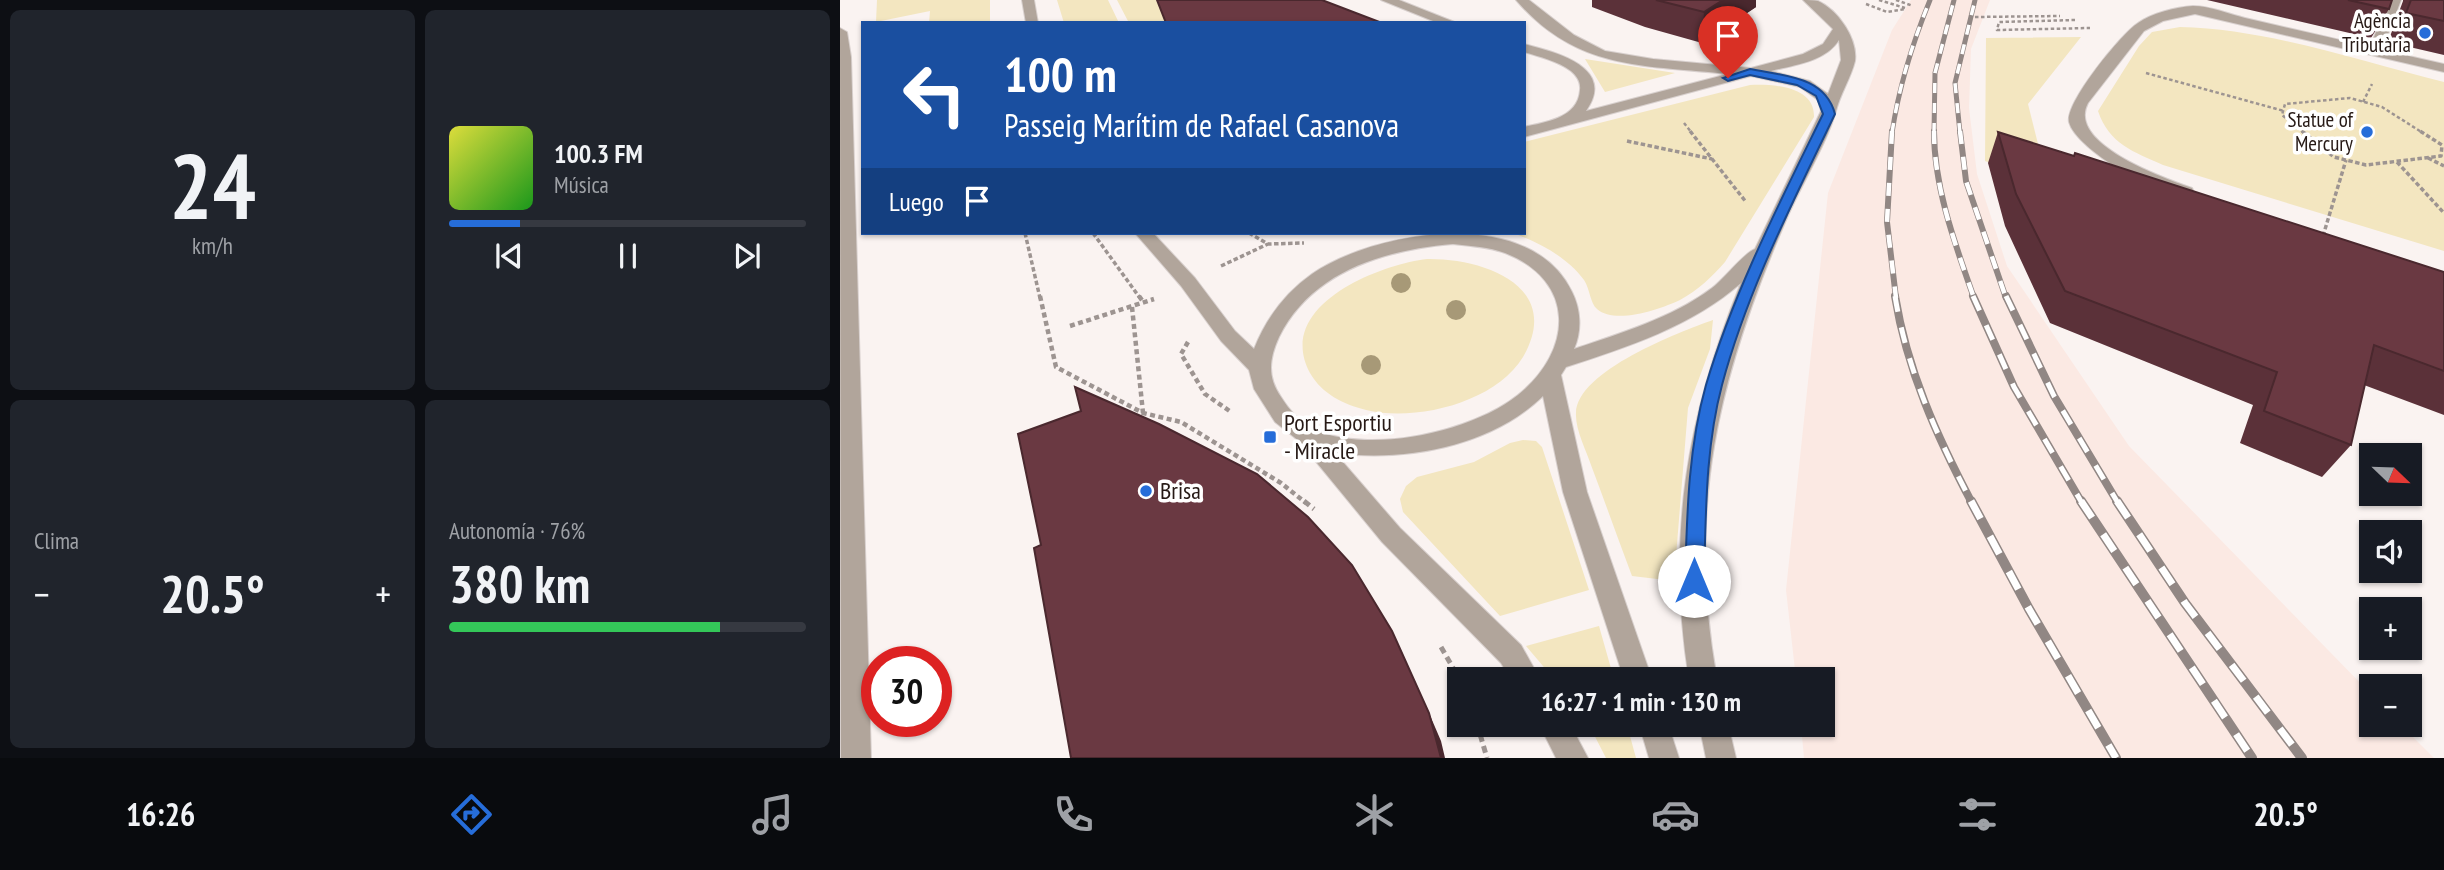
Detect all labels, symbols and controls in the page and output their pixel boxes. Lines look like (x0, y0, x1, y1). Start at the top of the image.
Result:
pin (1698, 6, 1758, 78)
place label: Agència Tributària (2342, 7, 2411, 58)
icon: arrive (1709, 17, 1747, 55)
marker: Agència Tributària (2417, 25, 2433, 41)
text: 100 m (1004, 42, 1117, 106)
icon: left (889, 49, 980, 140)
text: Passeig Marítim de Rafael Casanova (1004, 104, 1399, 146)
place label: Statue of Mercury (2288, 106, 2354, 157)
marker: Statue of Mercury (2359, 124, 2375, 140)
text: 24 (169, 126, 256, 244)
text: 100.3 FM (554, 137, 643, 170)
text: Música (554, 170, 609, 199)
icon: arrive (958, 182, 996, 220)
text: Luego (889, 185, 944, 218)
text: km/h (192, 231, 233, 260)
icon: previous (490, 237, 528, 275)
icon: pause (609, 237, 647, 275)
icon: next (728, 237, 766, 275)
place label: Port Esportiu - Miracle (1284, 407, 1392, 466)
marker: Port Esportiu - Miracle (1262, 429, 1278, 445)
north arrow (2359, 443, 2422, 506)
map controls (2359, 443, 2422, 737)
place label: Brisa (1160, 475, 1201, 506)
marker: Brisa (1138, 483, 1154, 499)
text: Autonomía · 76% (449, 516, 585, 545)
button: sound (2359, 520, 2422, 583)
text: Clima (34, 526, 79, 555)
position arrow (1657, 544, 1731, 618)
text: 380 km (449, 550, 590, 617)
text: 20.5° (160, 560, 265, 627)
text: − (34, 569, 50, 618)
text: + (375, 569, 391, 618)
button: + (2359, 597, 2422, 660)
speed limit sign: 30 (861, 646, 952, 737)
button: − (2359, 674, 2422, 737)
text: 16:27 · 1 min · 130 m (1541, 685, 1741, 718)
icon: directions (447, 790, 496, 839)
icon: music (748, 790, 797, 839)
icon: phone (1049, 790, 1098, 839)
icon: climate (1350, 790, 1399, 839)
icon: car (1651, 790, 1700, 839)
icon: filters (1953, 790, 2002, 839)
text: 16:26 (126, 793, 195, 835)
text: 20.5° (2254, 793, 2318, 835)

